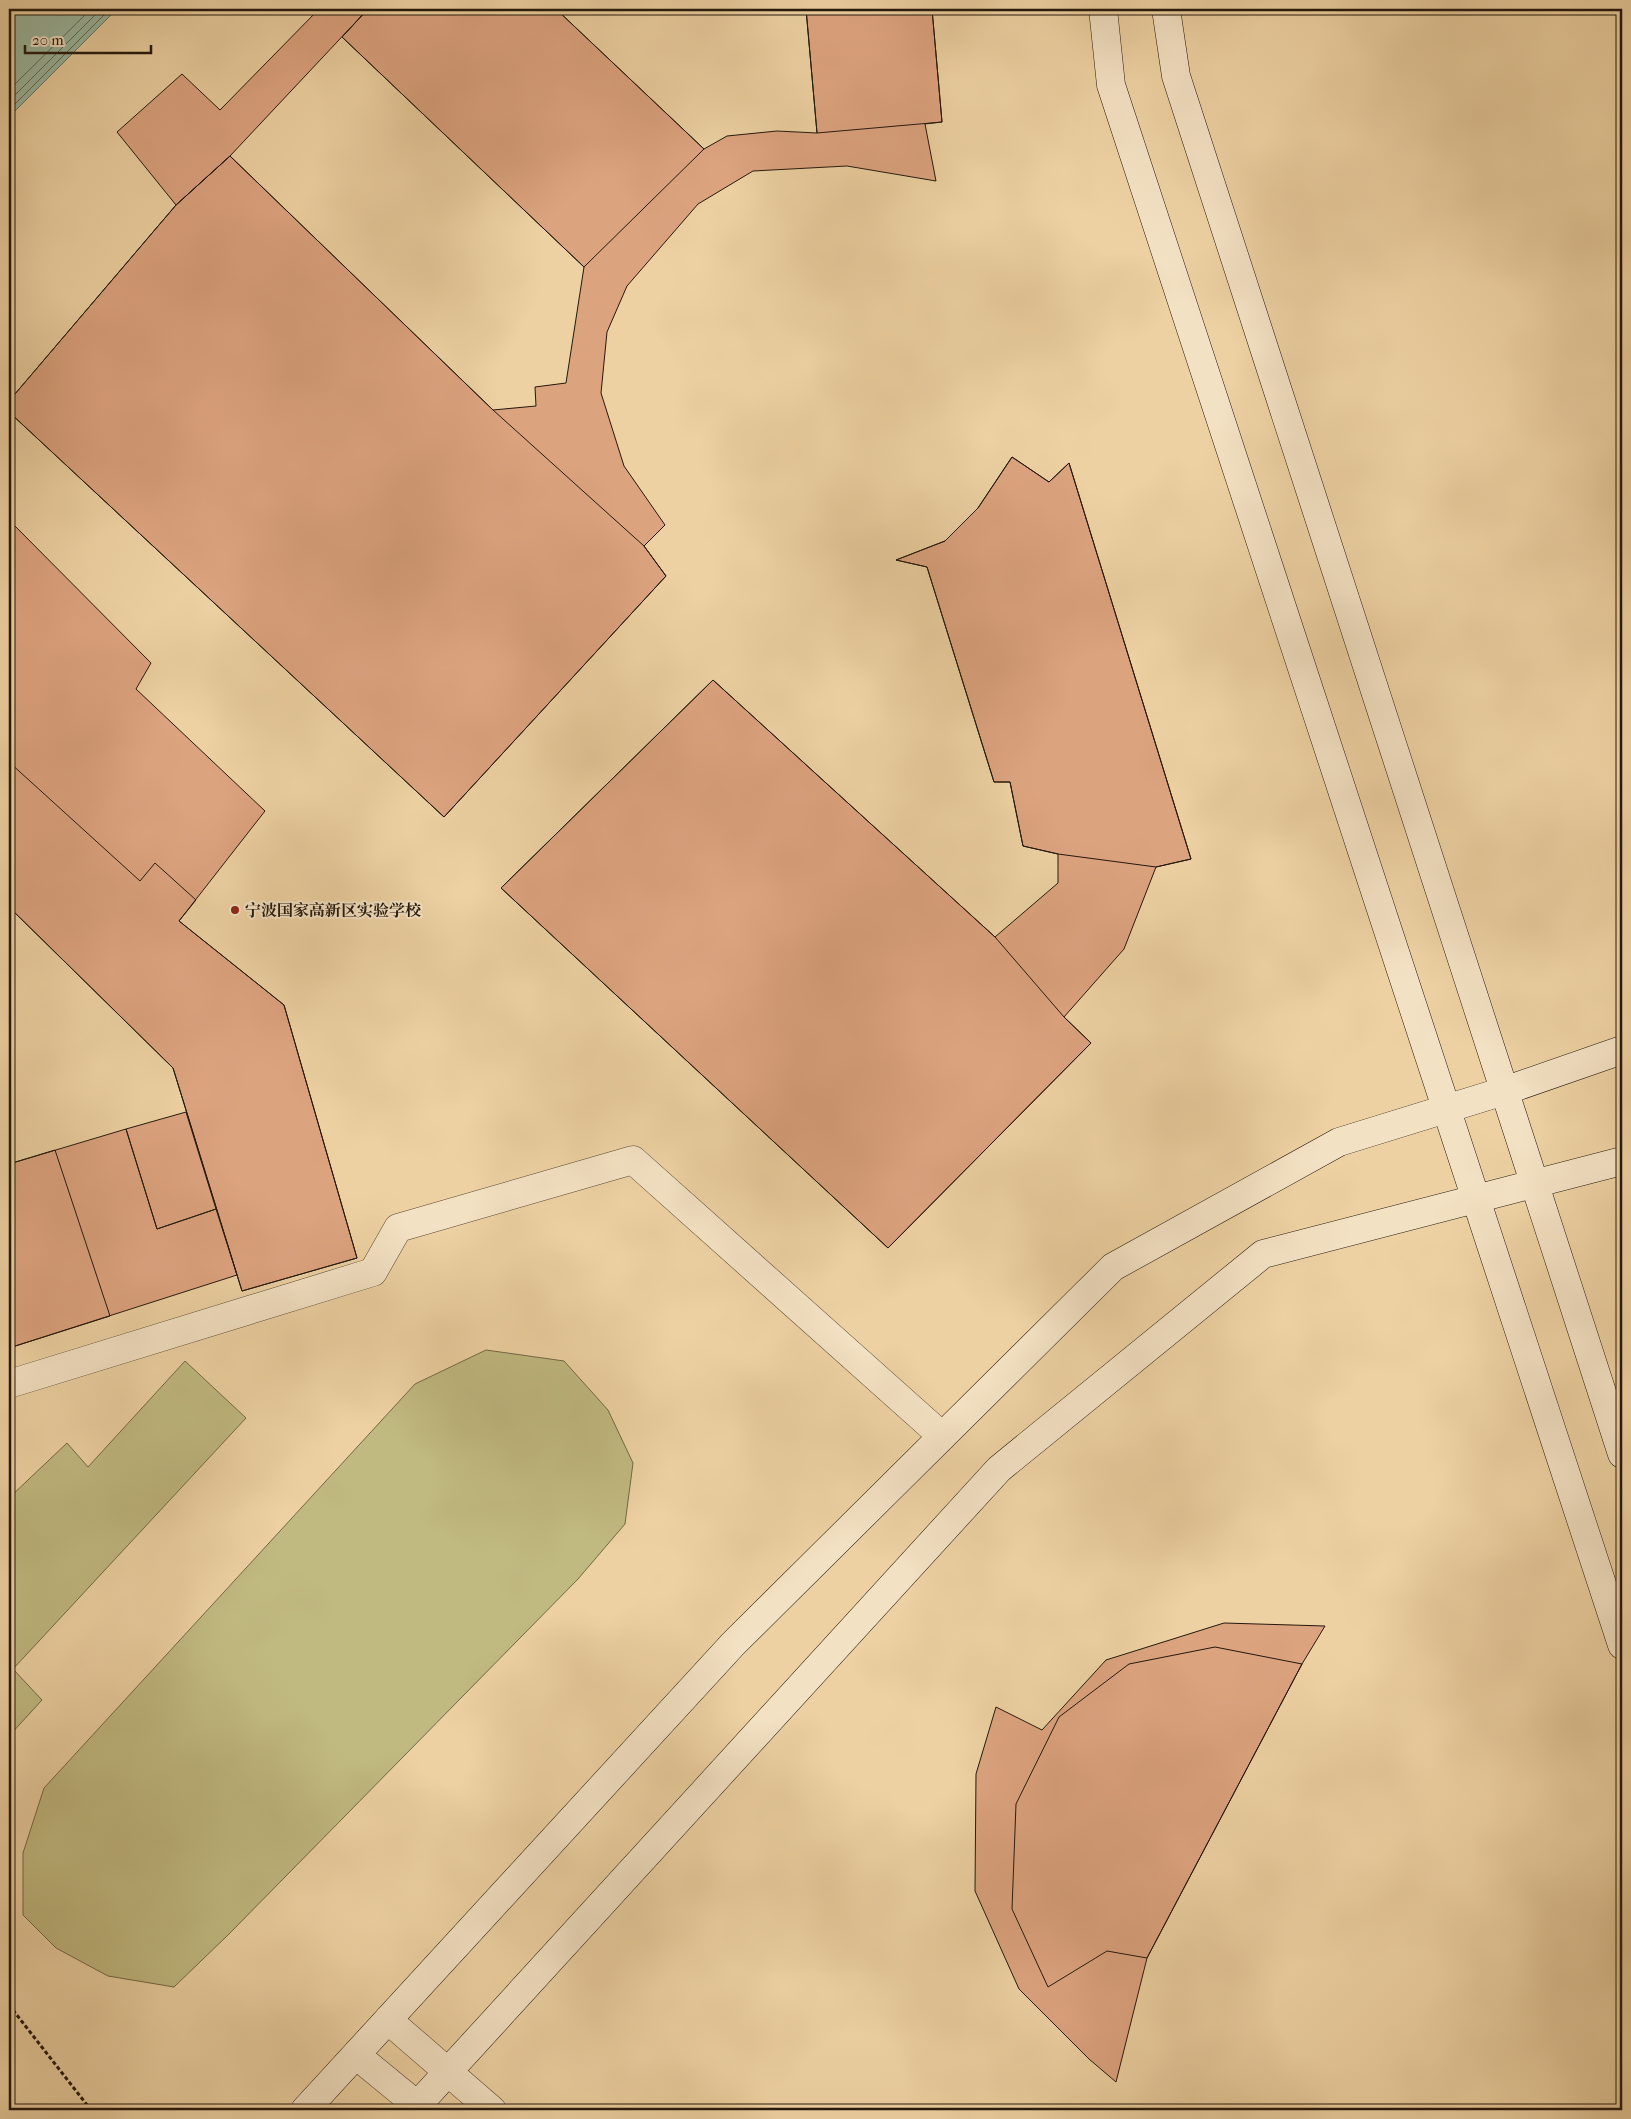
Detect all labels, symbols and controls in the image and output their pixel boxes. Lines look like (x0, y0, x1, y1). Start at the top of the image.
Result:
scale bar (25, 22, 151, 54)
text: 20 m (32, 31, 64, 49)
place label: 宁波国家高新区实验学校 (245, 901, 421, 920)
marker: 宁波国家高新区实验学校 (229, 904, 241, 916)

